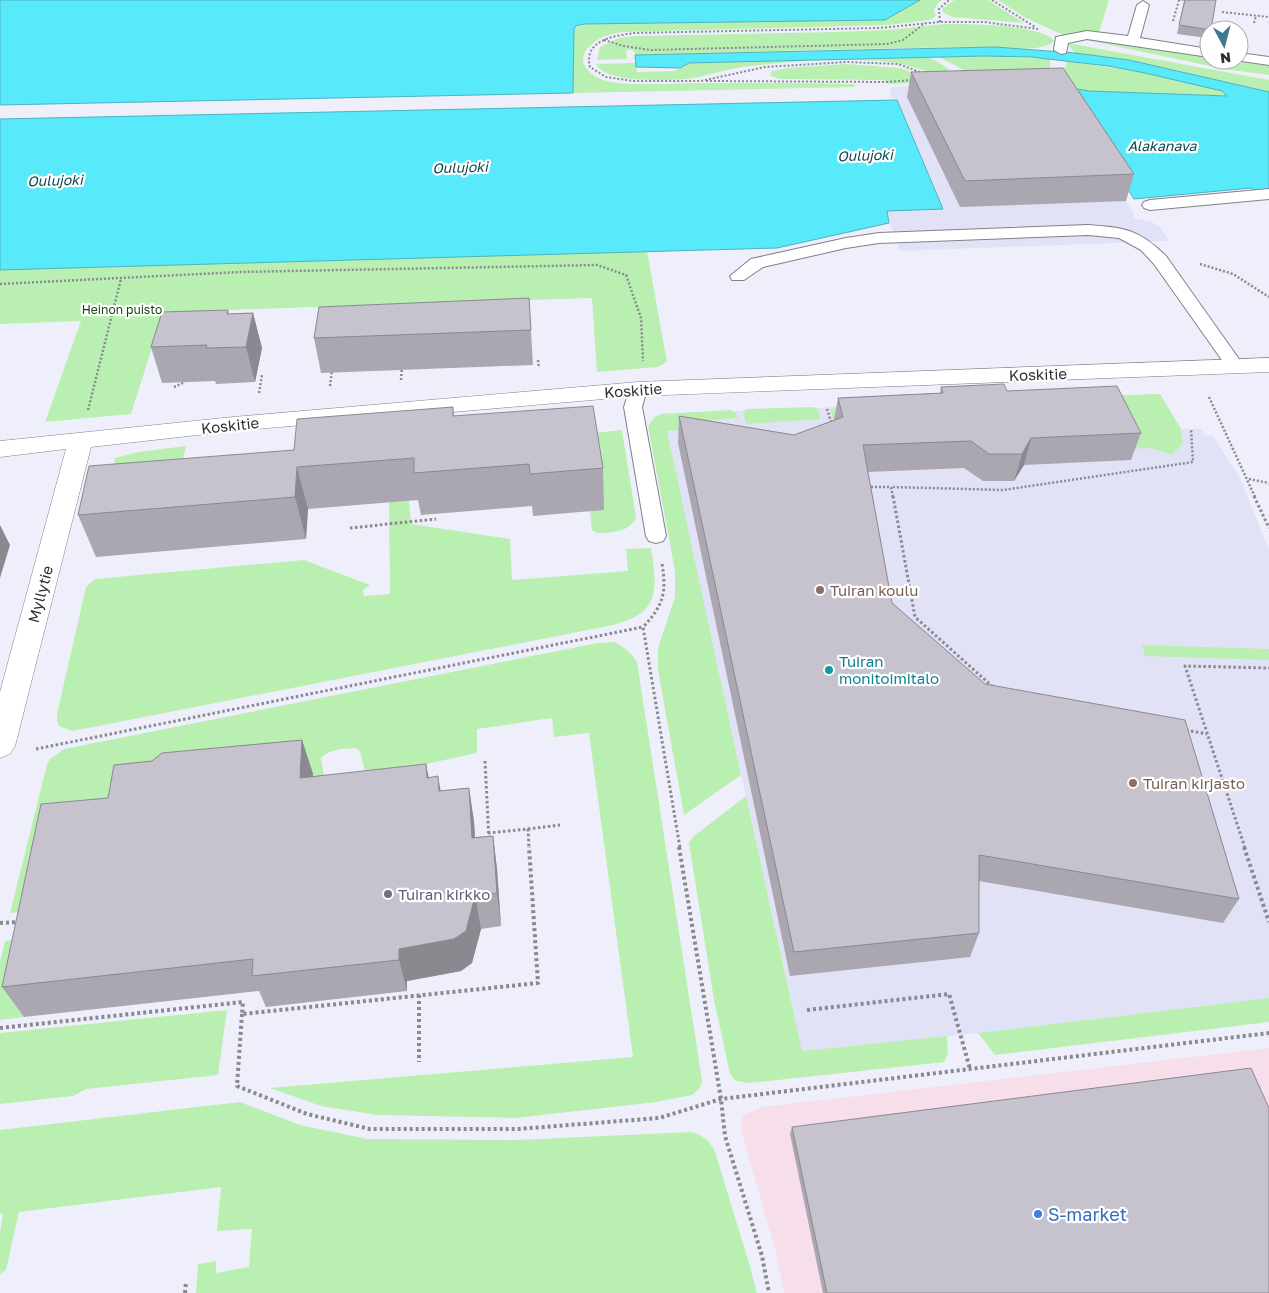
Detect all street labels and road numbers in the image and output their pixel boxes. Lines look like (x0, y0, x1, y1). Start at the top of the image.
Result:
street label: Koskitie (1009, 364, 1068, 384)
street label: Koskitie (603, 379, 663, 401)
street label: Koskitie (200, 413, 260, 437)
street label: Myllytie (24, 563, 56, 624)

